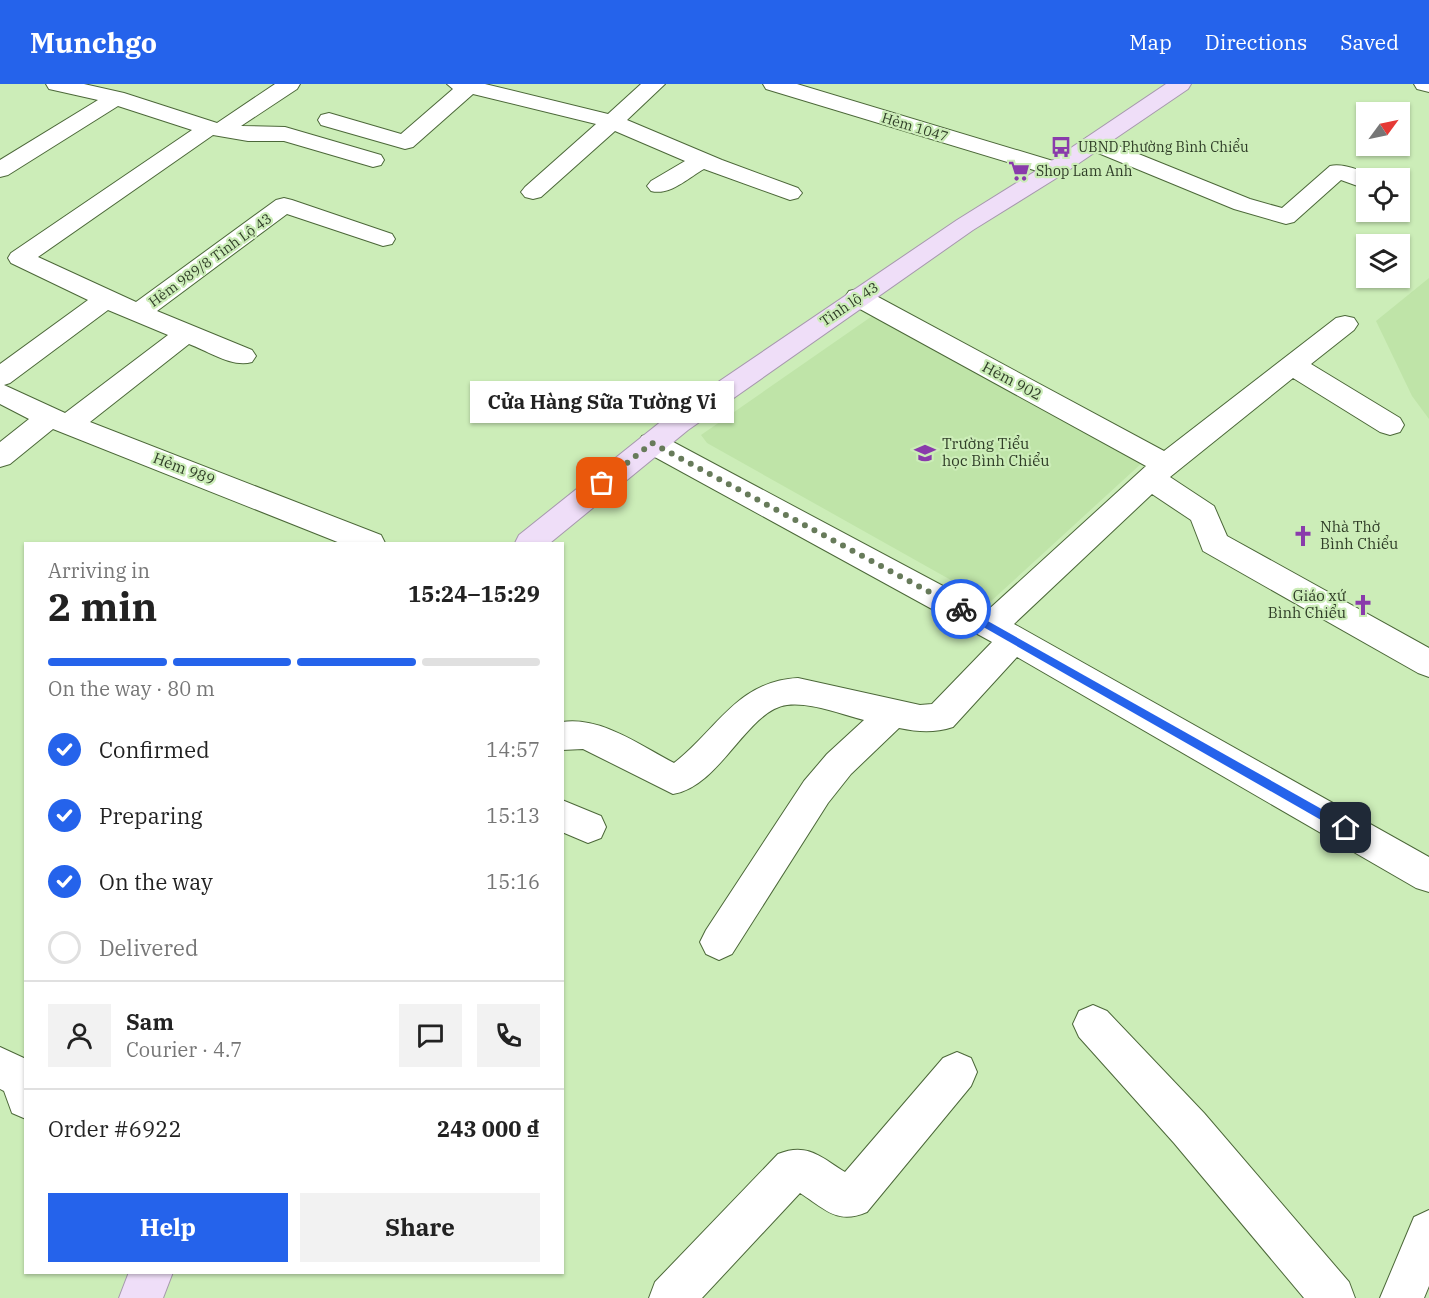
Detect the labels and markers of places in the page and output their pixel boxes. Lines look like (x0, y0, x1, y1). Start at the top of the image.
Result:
bus stop icon: UBND Phường Bình Chiểu (1049, 135, 1073, 159)
place label: UBND Phường Bình Chiểu (1078, 138, 1249, 156)
supermarket icon: Shop Lam Anh (1007, 159, 1031, 183)
place label: Shop Lam Anh (1036, 162, 1133, 180)
callout: Cửa Hàng Sữa Tường Vi (470, 381, 734, 423)
place label: Trường Tiểu học Bình Chiểu (942, 434, 1050, 470)
school or university icon: Trường Tiểu học Bình Chiểu (913, 441, 937, 465)
pin (576, 457, 627, 508)
place label: Nhà Thờ Bình Chiểu (1320, 517, 1398, 553)
church icon: Nhà Thờ Bình Chiểu (1291, 524, 1315, 548)
place label: Giáo xứ Bình Chiểu (1268, 586, 1347, 622)
church icon: Giáo xứ Bình Chiểu (1351, 593, 1375, 617)
pin (1320, 802, 1371, 853)

